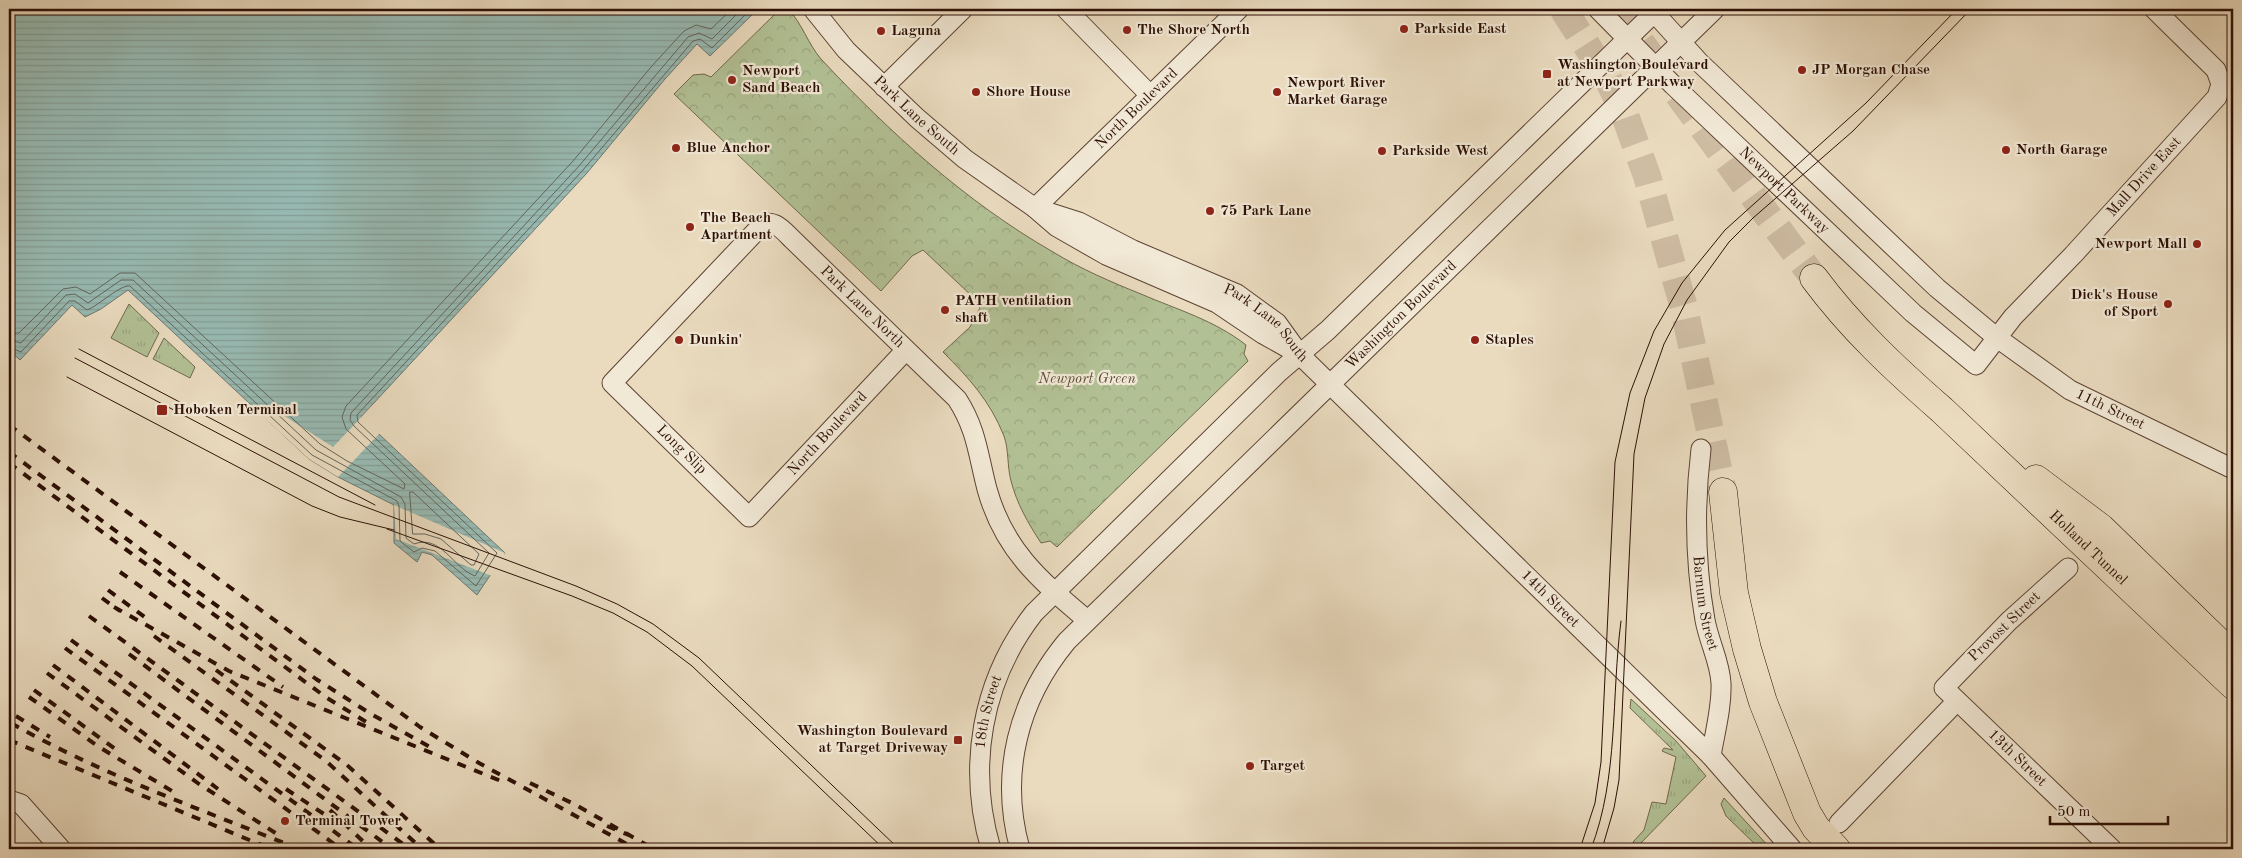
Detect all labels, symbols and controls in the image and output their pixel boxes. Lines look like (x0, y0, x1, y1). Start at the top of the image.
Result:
place label: Parkside East (1414, 22, 1507, 37)
place label: The Shore North (1137, 23, 1250, 38)
marker: Parkside East (1398, 23, 1410, 35)
place label: Laguna (891, 24, 942, 39)
marker: The Shore North (1121, 24, 1133, 36)
marker: Laguna (875, 25, 887, 37)
place label: Washington Boulevard at Newport Parkway (1557, 58, 1709, 90)
place label: JP Morgan Chase (1812, 63, 1930, 78)
place label: Newport Sand Beach (742, 64, 820, 96)
marker: JP Morgan Chase (1796, 64, 1808, 76)
street label: North Boulevard (1093, 65, 1181, 152)
marker: Washington Boulevard at Newport Parkway (1541, 68, 1553, 80)
street label: Park Lane South (871, 73, 962, 158)
marker: Newport Sand Beach (726, 74, 738, 86)
place label: Newport River Market Garage (1287, 76, 1388, 108)
place label: Shore House (986, 85, 1071, 100)
marker: Shore House (970, 86, 982, 98)
marker: Newport River Market Garage (1271, 86, 1283, 98)
street label: Mall Drive East (2104, 134, 2184, 220)
place label: Blue Anchor (686, 141, 770, 156)
marker: Blue Anchor (670, 142, 682, 154)
place label: North Garage (2016, 143, 2108, 158)
place label: Parkside West (1392, 144, 1489, 159)
street label: Newport Parkway (1736, 144, 1832, 237)
marker: North Garage (2000, 144, 2012, 156)
marker: Parkside West (1376, 145, 1388, 157)
place label: 75 Park Lane (1220, 204, 1311, 219)
marker: 75 Park Lane (1204, 205, 1216, 217)
place label: The Beach Apartment (700, 211, 772, 243)
marker: The Beach Apartment (684, 221, 696, 233)
place label: Newport Mall (2095, 237, 2187, 252)
marker: Newport Mall (2191, 238, 2203, 250)
street label: Washington Boulevard (1343, 258, 1460, 372)
street label: Park Lane North (817, 263, 907, 351)
street label: Park Lane South (1221, 282, 1310, 365)
place label: Dick's House of Sport (2070, 288, 2159, 320)
place label: PATH ventilation shaft (955, 294, 1072, 326)
marker: Dick's House of Sport (2162, 298, 2174, 310)
marker: PATH ventilation shaft (939, 304, 951, 316)
place label: Dunkin' (689, 333, 742, 348)
place label: Staples (1485, 333, 1534, 348)
marker: Dunkin' (673, 334, 685, 346)
marker: Staples (1469, 334, 1481, 346)
park label: Newport Green (1037, 372, 1136, 387)
street label: 11th Street (2073, 386, 2147, 433)
street label: North Boulevard (786, 389, 871, 479)
marker: Hoboken Terminal (155, 403, 169, 417)
place label: Hoboken Terminal (173, 403, 297, 418)
street label: Long Slip (653, 423, 709, 477)
street label: Holland Tunnel (2046, 508, 2130, 588)
street label: Barnum Street (1690, 555, 1721, 652)
street label: 14th Street (1518, 567, 1582, 630)
street label: Provost Street (1966, 589, 2044, 665)
street label: 18th Street (973, 673, 1005, 749)
place label: Washington Boulevard at Target Driveway (796, 724, 948, 756)
street label: 13th Street (1985, 727, 2049, 789)
marker: Washington Boulevard at Target Driveway (952, 734, 964, 746)
place label: Target (1260, 759, 1305, 774)
marker: Target (1244, 760, 1256, 772)
scale bar (2050, 793, 2167, 825)
text: 50 m (2057, 805, 2091, 820)
place label: Terminal Tower (295, 814, 402, 829)
marker: Terminal Tower (279, 815, 291, 827)

